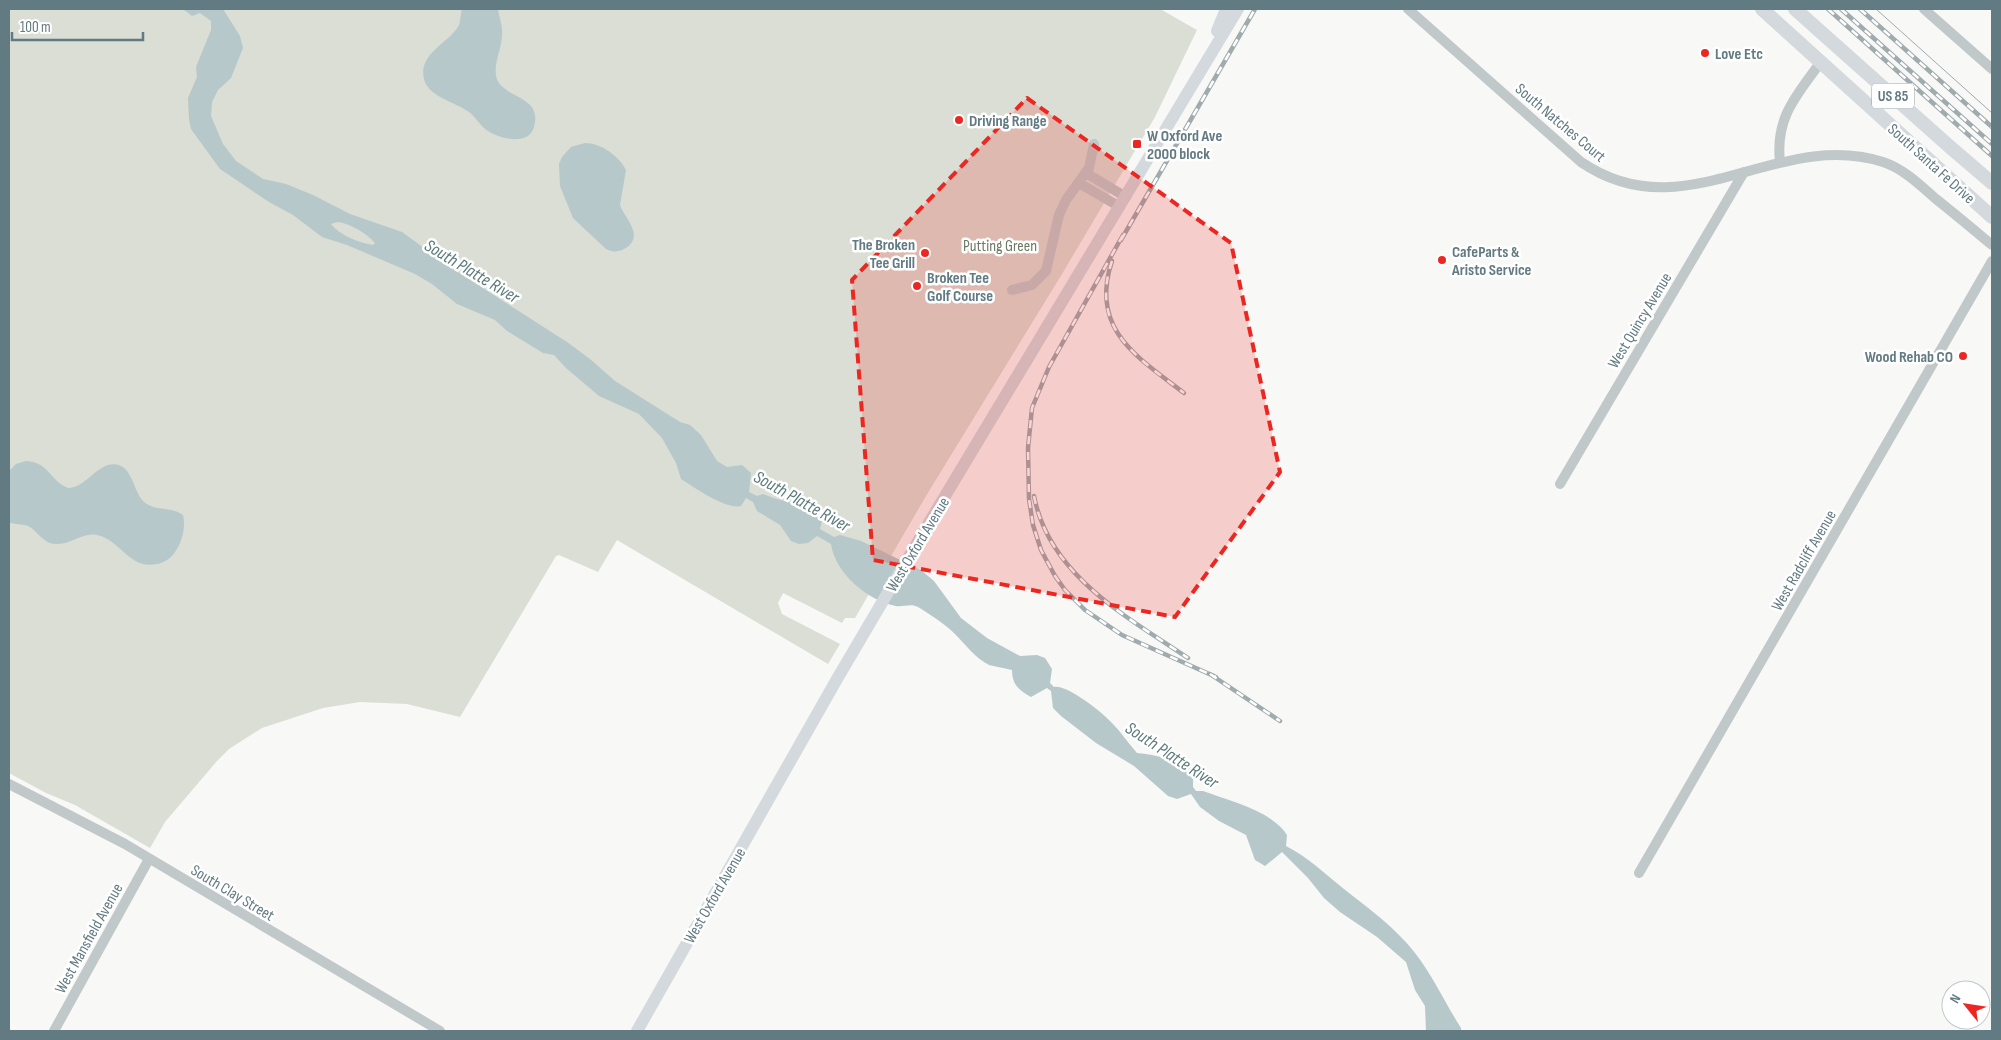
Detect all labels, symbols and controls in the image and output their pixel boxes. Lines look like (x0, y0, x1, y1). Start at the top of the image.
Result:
scale bar (12, 10, 144, 42)
text: 100 m (20, 18, 51, 37)
place label: Love Etc (1715, 45, 1763, 64)
marker: Love Etc (1699, 47, 1711, 59)
street label: South Natches Court (1511, 80, 1609, 167)
road number: US 85 (1872, 84, 1914, 108)
place label: Driving Range (969, 112, 1047, 131)
marker: Driving Range (953, 114, 965, 126)
street label: South Santa Fe Drive (1884, 120, 1978, 208)
place label: W Oxford Ave 2000 block (1147, 127, 1222, 164)
marker: W Oxford Ave 2000 block (1131, 138, 1143, 150)
water label: South Platte River (421, 235, 524, 308)
place label: The Broken Tee Grill (852, 236, 915, 273)
park label: Putting Green (963, 237, 1037, 256)
place label: CafeParts & Aristo Service (1451, 243, 1532, 280)
marker: The Broken Tee Grill (919, 247, 931, 259)
marker: CafeParts & Aristo Service (1436, 254, 1448, 266)
place label: Broken Tee Golf Course (927, 269, 993, 306)
street label: West Quincy Avenue (1604, 269, 1676, 372)
marker: Broken Tee Golf Course (911, 280, 923, 292)
place label: Wood Rehab CO (1865, 348, 1953, 367)
marker: Wood Rehab CO (1957, 350, 1969, 362)
water label: South Platte River (750, 466, 854, 537)
street label: West Oxford Avenue (883, 494, 954, 596)
street label: West Radcliff Avenue (1768, 507, 1841, 615)
water label: South Platte River (1121, 718, 1223, 794)
street label: West Oxford Avenue (680, 845, 750, 947)
street label: South Clay Street (187, 861, 277, 926)
street label: West Mansfield Avenue (51, 880, 127, 997)
north arrow (1941, 980, 1991, 1030)
text: N (1946, 991, 1964, 1006)

